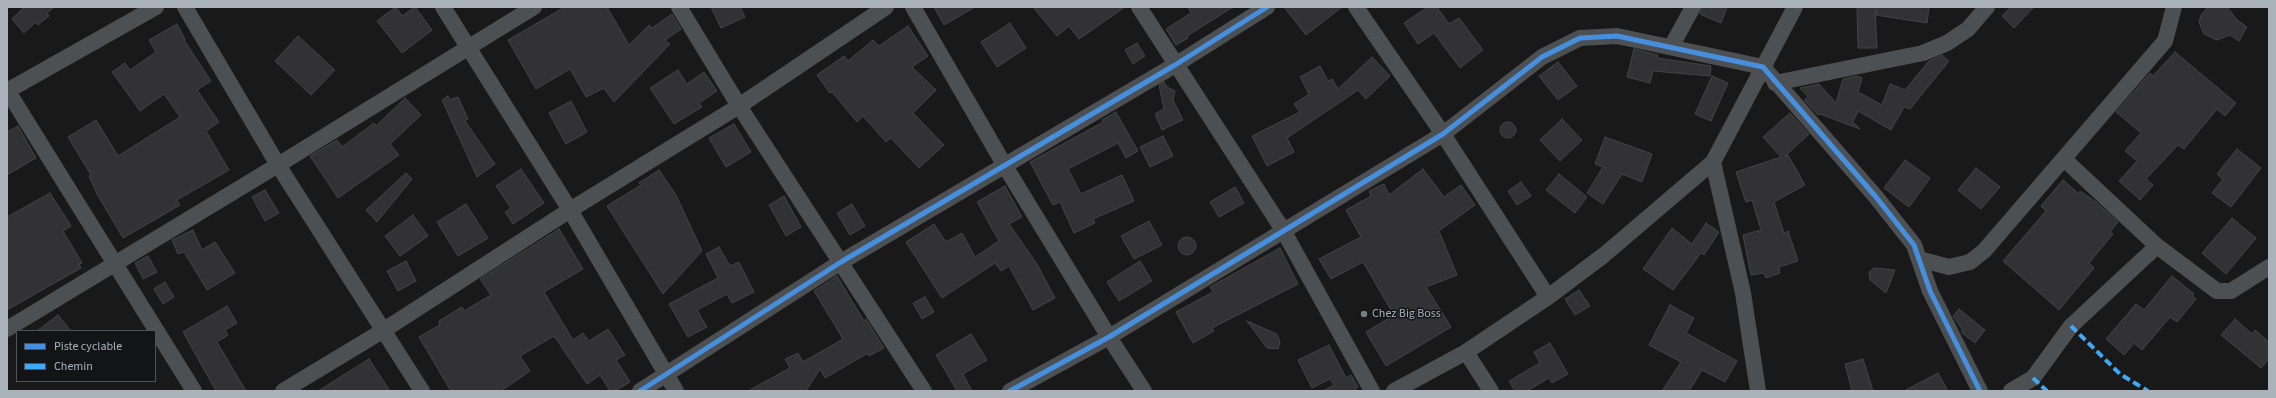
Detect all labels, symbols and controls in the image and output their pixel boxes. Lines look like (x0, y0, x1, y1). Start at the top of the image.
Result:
place label: Chez Big Boss (1372, 307, 1441, 321)
marker: Chez Big Boss (1359, 309, 1369, 319)
legend (16, 330, 156, 382)
text: Piste cyclable (54, 338, 122, 355)
text: Chemin (54, 358, 93, 375)

